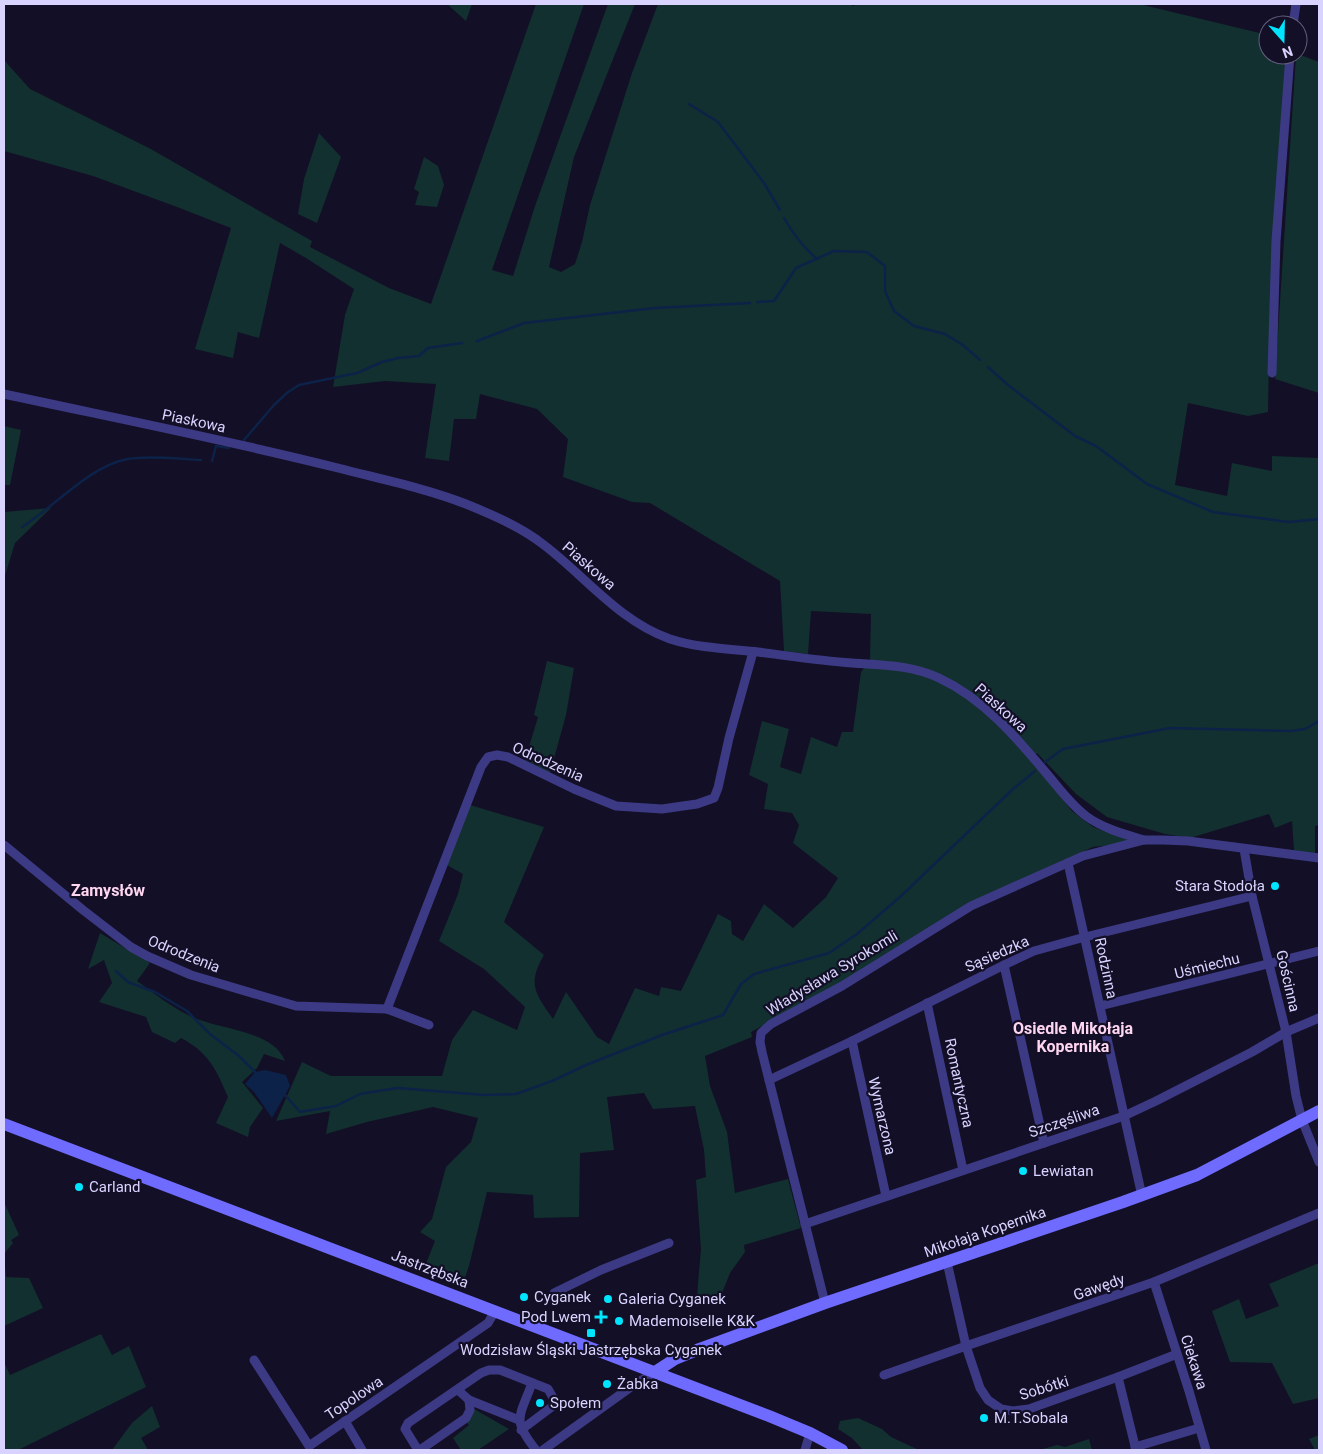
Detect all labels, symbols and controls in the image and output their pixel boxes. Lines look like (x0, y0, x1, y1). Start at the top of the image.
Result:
north arrow (1258, 15, 1308, 65)
text: N (1280, 43, 1295, 61)
street label: Piaskowa (161, 405, 227, 437)
street label: Piaskowa (559, 538, 619, 594)
street label: Piaskowa (971, 680, 1031, 736)
street label: Odrodzenia (510, 738, 586, 786)
place label: Stara Stodoła (1175, 877, 1265, 895)
marker: Stara Stodoła (1269, 880, 1281, 892)
district label: Zamysłów (71, 881, 145, 900)
street label: Władysława Syrokomli (763, 927, 901, 1019)
street label: Odrodzenia (145, 931, 223, 977)
street label: Sąsiedzka (962, 932, 1032, 976)
street label: Rodzinna (1091, 936, 1121, 1000)
street label: Gościnna (1272, 948, 1304, 1014)
street label: Uśmiechu (1173, 949, 1241, 983)
district label: Osiedle Mikołaja Kopernika (1013, 1019, 1133, 1056)
street label: Romantyczna (941, 1037, 977, 1129)
street label: Wymarzona (864, 1075, 900, 1157)
street label: Szczęśliwa (1026, 1100, 1102, 1142)
place label: Lewiatan (1033, 1162, 1093, 1180)
marker: Lewiatan (1017, 1165, 1029, 1177)
place label: Carland (89, 1178, 141, 1196)
marker: Carland (73, 1181, 85, 1193)
street label: Mikołaja Kopernika (922, 1203, 1048, 1261)
street label: Jastrzębska (389, 1246, 471, 1292)
street label: Gawędy (1071, 1270, 1127, 1304)
place label: Cyganek (534, 1288, 592, 1306)
place label: Galeria Cyganek (618, 1290, 726, 1308)
marker: Cyganek (518, 1291, 530, 1303)
marker: Galeria Cyganek (602, 1293, 614, 1305)
place label: Pod Lwem (521, 1308, 591, 1326)
marker: Pod Lwem (595, 1311, 607, 1323)
place label: Mademoiselle K&K (629, 1312, 755, 1330)
marker: Mademoiselle K&K (613, 1315, 625, 1327)
marker: Wodzisław Śląski Jastrzębska Cyganek (585, 1327, 597, 1339)
street label: Ciekawa (1177, 1332, 1211, 1392)
place label: Wodzisław Śląski Jastrzębska Cyganek (460, 1341, 722, 1359)
street label: Topolowa (322, 1372, 386, 1424)
street label: Sobótki (1017, 1372, 1071, 1404)
place label: Żabka (617, 1375, 658, 1393)
marker: Żabka (601, 1378, 613, 1390)
place label: Społem (550, 1394, 601, 1412)
marker: Społem (534, 1397, 546, 1409)
place label: M.T.Sobala (994, 1409, 1068, 1427)
marker: M.T.Sobala (978, 1412, 990, 1424)

